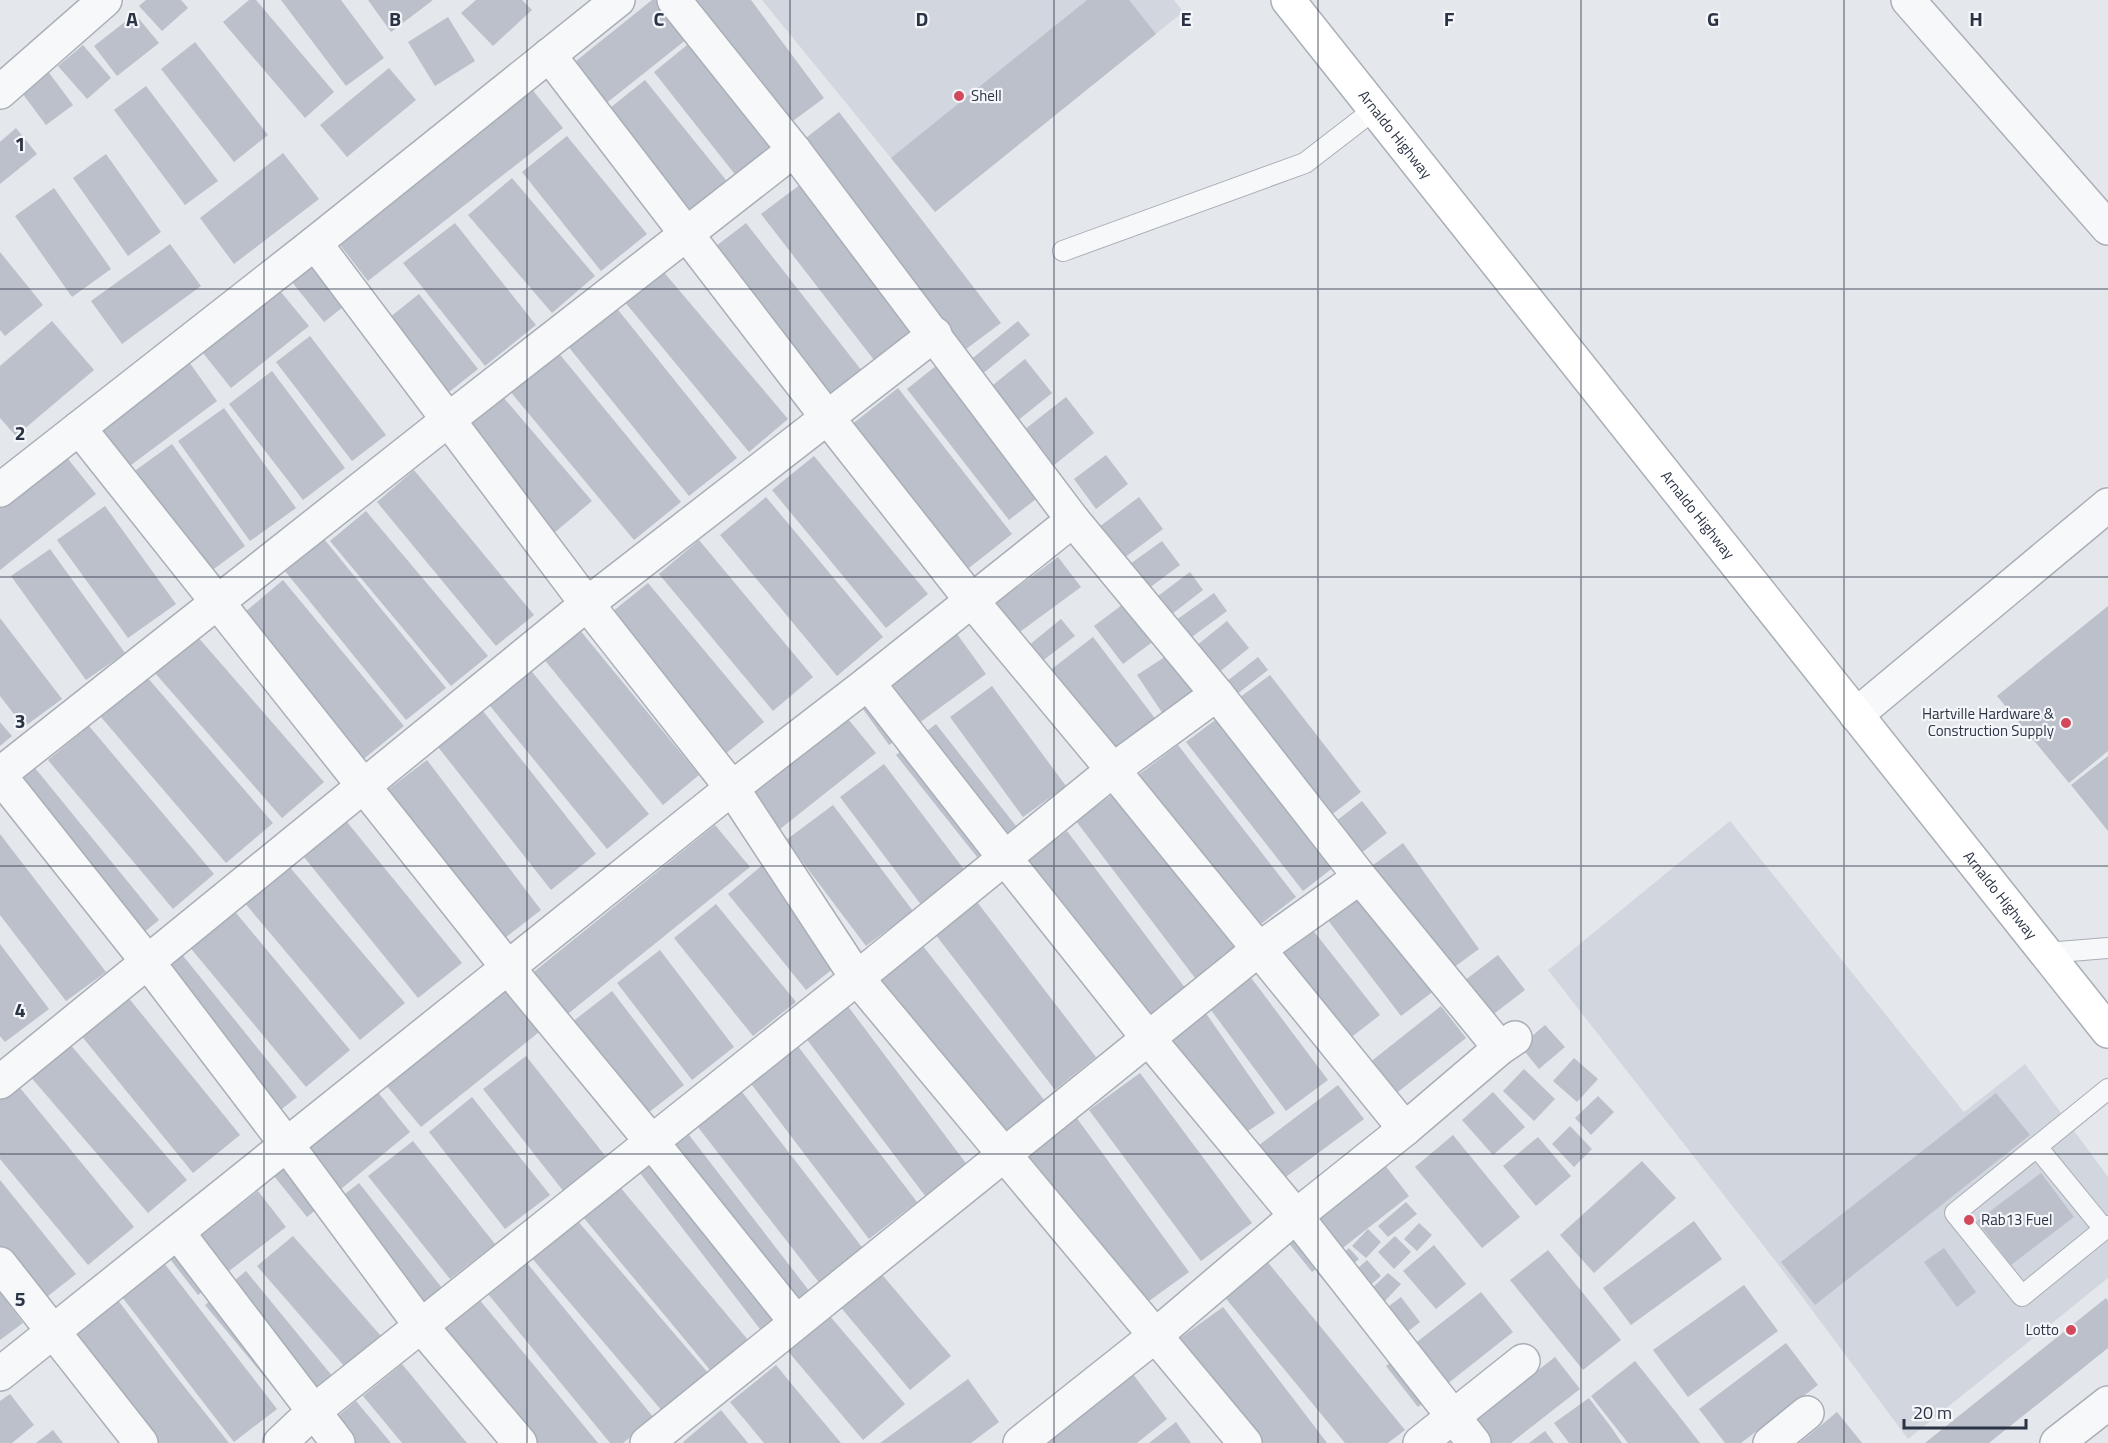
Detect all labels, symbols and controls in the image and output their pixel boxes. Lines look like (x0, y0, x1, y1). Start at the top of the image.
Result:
text: A (126, 3, 138, 34)
text: B (389, 3, 401, 34)
text: C (654, 3, 665, 34)
text: D (916, 3, 928, 34)
text: E (1180, 3, 1192, 34)
text: F (1444, 3, 1455, 34)
text: G (1707, 3, 1719, 34)
text: H (1969, 3, 1983, 34)
place label: Shell (971, 84, 1002, 107)
street label: Arnaldo Highway (1353, 85, 1438, 184)
marker: Shell (952, 89, 966, 103)
text: 1 (14, 128, 26, 159)
text: 2 (14, 417, 26, 448)
street label: Arnaldo Highway (1655, 465, 1740, 564)
place label: Hartville Hardware & Construction Supply (1922, 702, 2055, 742)
text: 3 (14, 705, 26, 736)
marker: Hartville Hardware & Construction Supply (2059, 716, 2073, 730)
street label: Arnaldo Highway (1958, 846, 2043, 944)
text: 4 (14, 994, 26, 1025)
place label: Rab13 Fuel (1981, 1208, 2052, 1231)
marker: Rab13 Fuel (1962, 1213, 1976, 1227)
text: 5 (14, 1283, 26, 1314)
place label: Lotto (2026, 1318, 2059, 1341)
marker: Lotto (2064, 1323, 2078, 1337)
scale bar (1904, 1392, 2026, 1430)
text: 20 m (1913, 1399, 1952, 1426)

